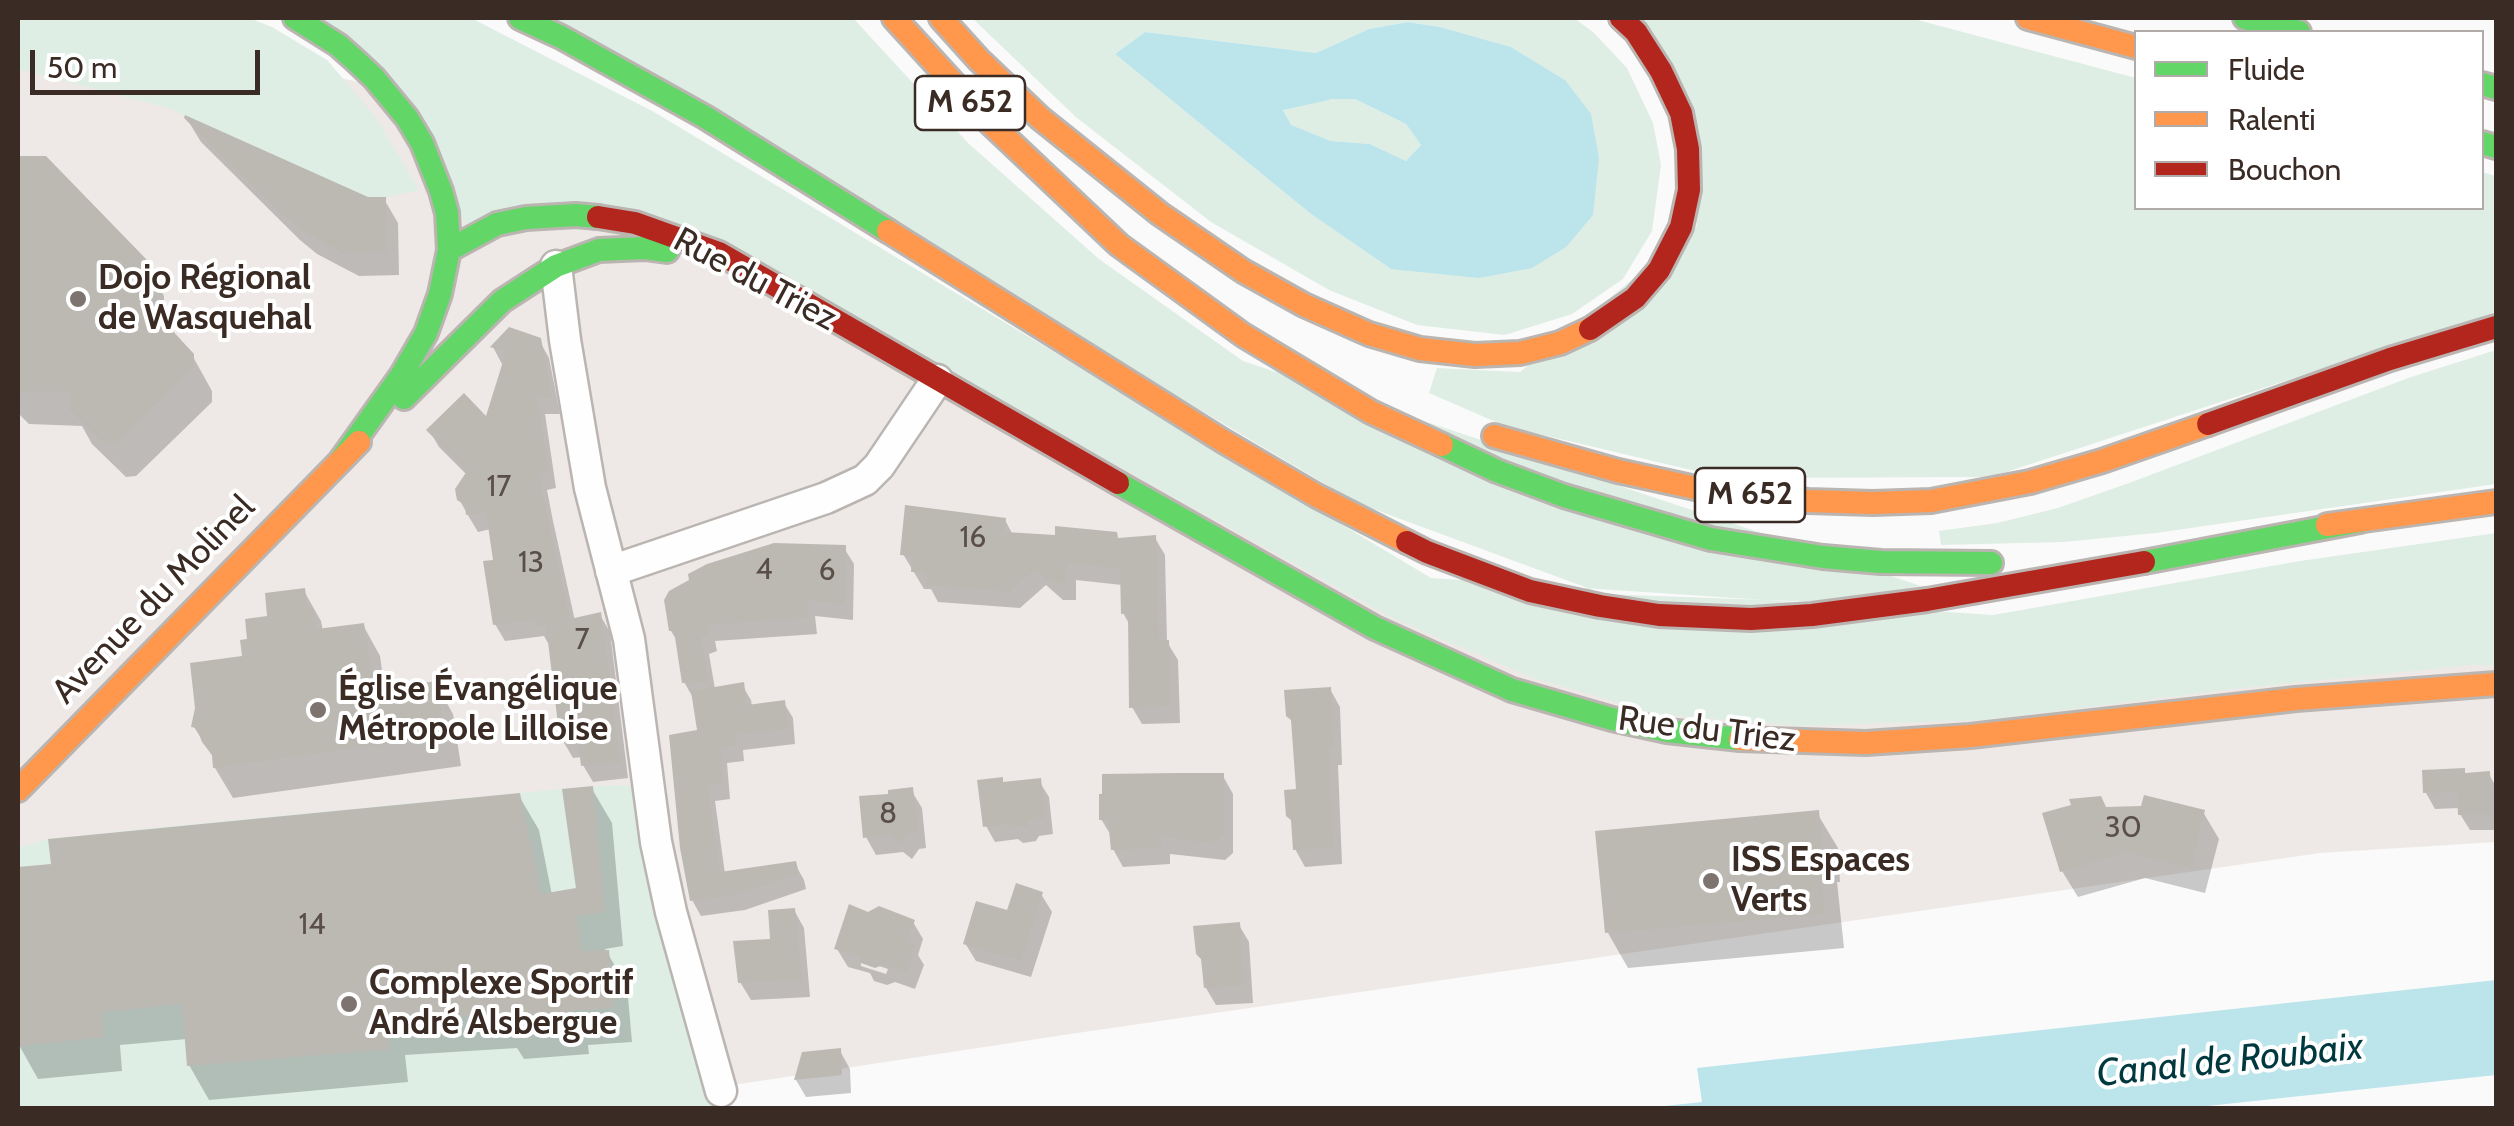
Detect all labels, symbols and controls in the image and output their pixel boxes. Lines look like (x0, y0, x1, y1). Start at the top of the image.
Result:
scale bar (35, 30, 265, 92)
legend (2134, 30, 2484, 210)
text: 50 m (47, 49, 117, 86)
text: Fluide (2228, 51, 2305, 88)
road number: M 652 (915, 76, 1025, 130)
text: Ralenti (2228, 101, 2316, 138)
text: Bouchon (2228, 151, 2341, 188)
street label: Rue du Triez (666, 219, 844, 341)
place label: Dojo Régional de Wasquehal (98, 258, 312, 340)
marker: Dojo Régional de Wasquehal (67, 288, 89, 310)
road number: M 652 (1695, 468, 1805, 522)
house number: 17 (487, 469, 511, 505)
street label: Avenue du Molinel (44, 487, 264, 713)
house number: 16 (960, 520, 986, 556)
house number: 13 (518, 545, 544, 581)
house number: 4 (755, 552, 773, 588)
house number: 6 (818, 553, 836, 589)
house number: 7 (574, 622, 590, 658)
place label: Église Évangélique Métropole Lilloise (338, 669, 618, 751)
street label: Rue du Triez (1616, 698, 1798, 762)
marker: Église Évangélique Métropole Lilloise (307, 699, 329, 721)
house number: 8 (879, 796, 897, 832)
house number: 30 (2104, 810, 2142, 846)
place label: ISS Espaces Verts (1731, 840, 1910, 922)
marker: ISS Espaces Verts (1700, 870, 1722, 892)
house number: 14 (298, 907, 326, 943)
place label: Complexe Sportif André Alsbergue (369, 963, 634, 1045)
marker: Complexe Sportif André Alsbergue (338, 993, 360, 1015)
water label: Canal de Roubaix (2095, 1024, 2365, 1098)

